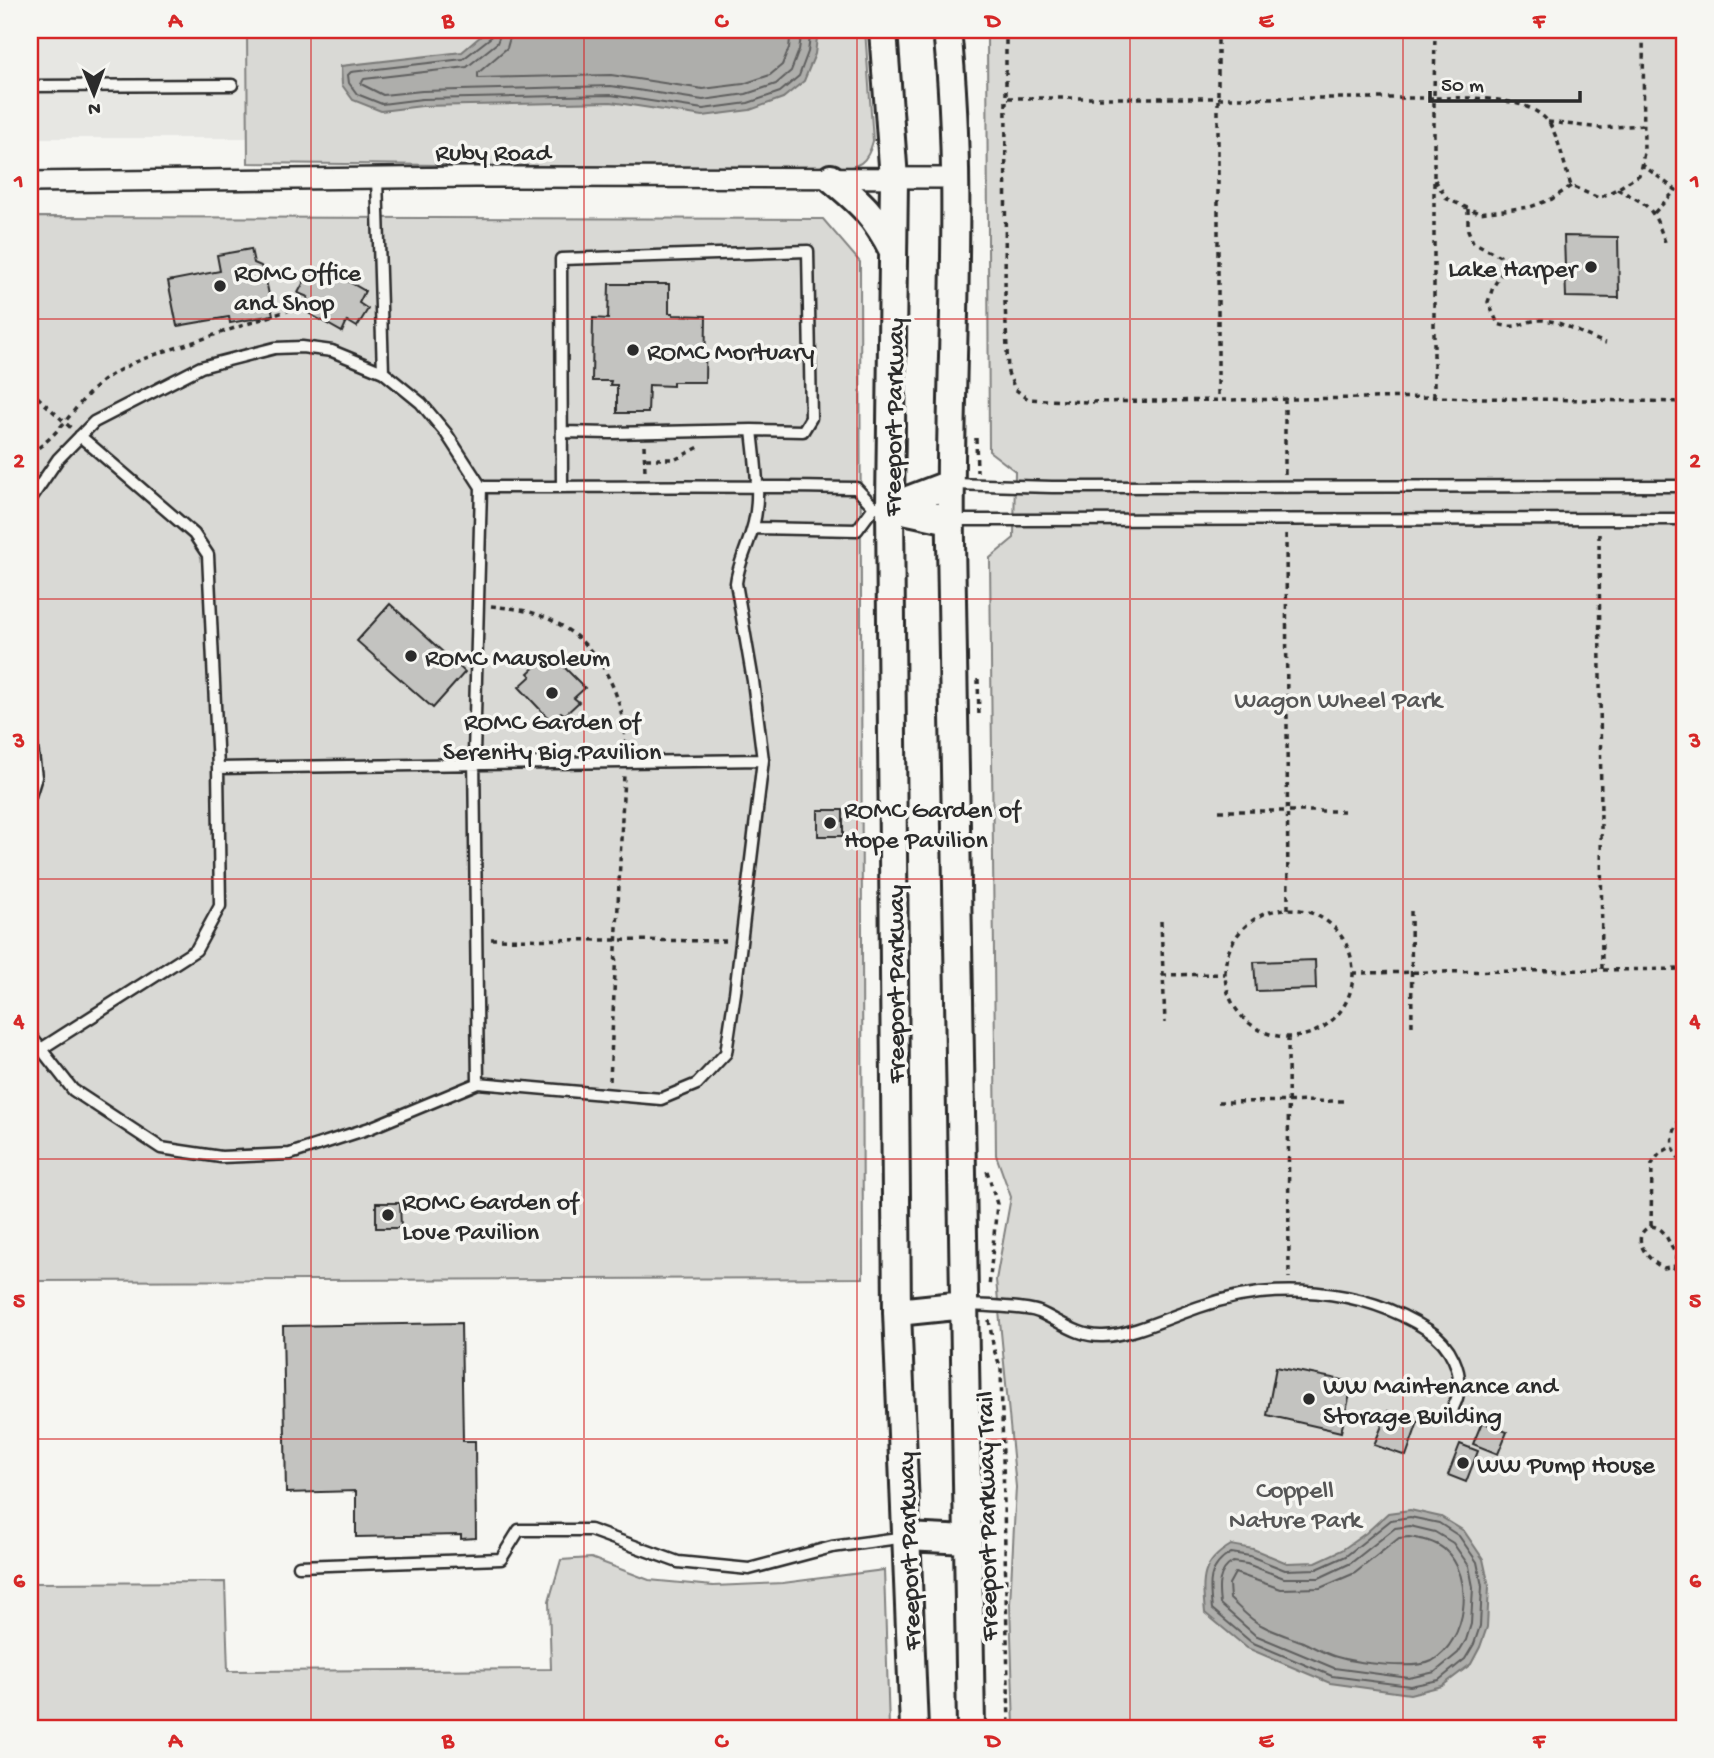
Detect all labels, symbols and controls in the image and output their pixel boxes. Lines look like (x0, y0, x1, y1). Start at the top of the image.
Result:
text: A (167, 9, 183, 36)
text: B (441, 9, 455, 36)
text: C (715, 9, 730, 36)
text: D (984, 9, 1002, 36)
text: E (1259, 9, 1275, 36)
text: F (1532, 9, 1547, 36)
north arrow (60, 60, 130, 130)
scale bar (1430, 60, 1581, 104)
text: 50 m (1441, 75, 1484, 100)
text: N (88, 96, 101, 119)
street label: Ruby Road (435, 140, 552, 171)
text: 1 (13, 169, 24, 196)
text: 1 (1689, 169, 1700, 196)
place label: Lake Harper (1448, 256, 1580, 287)
marker: Lake Harper (1583, 259, 1599, 275)
place label: ROMC Office and Shop (234, 260, 362, 321)
marker: ROMC Office and Shop (212, 278, 228, 294)
street label: Freeport Parkway (879, 317, 914, 518)
place label: ROMC Mortuary (647, 339, 815, 370)
marker: ROMC Mortuary (625, 342, 641, 358)
text: 2 (13, 449, 25, 476)
text: 2 (1689, 449, 1701, 476)
place label: ROMC Mausoleum (425, 645, 610, 676)
marker: ROMC Mausoleum (403, 648, 419, 664)
marker: ROMC Garden of Serenity Big Pavilion (544, 685, 560, 701)
park label: Wagon Wheel Park (1234, 687, 1444, 718)
place label: ROMC Garden of Serenity Big Pavilion (443, 709, 662, 770)
text: 3 (12, 729, 25, 756)
text: 3 (1688, 729, 1701, 756)
place label: ROMC Garden of Hope Pavilion (844, 797, 1022, 858)
marker: ROMC Garden of Hope Pavilion (822, 815, 838, 831)
street label: Freeport Parkway (883, 885, 914, 1084)
text: 4 (13, 1009, 25, 1036)
text: 4 (1689, 1009, 1701, 1036)
place label: ROMC Garden of Love Pavilion (402, 1189, 580, 1250)
marker: ROMC Garden of Love Pavilion (380, 1207, 396, 1223)
text: 5 (13, 1289, 25, 1316)
text: 5 (1689, 1289, 1701, 1316)
place label: WW Maintenance and Storage Building (1323, 1373, 1559, 1434)
street label: Freeport Parkway Trail (972, 1391, 1007, 1642)
marker: WW Maintenance and Storage Building (1301, 1391, 1317, 1407)
street label: Freeport Parkway (893, 1451, 930, 1652)
place label: WW Pump House (1477, 1452, 1655, 1483)
marker: WW Pump House (1455, 1455, 1471, 1471)
park label: Coppell Nature Park (1229, 1477, 1364, 1538)
text: 6 (13, 1569, 26, 1596)
text: 6 (1689, 1569, 1702, 1596)
text: A (167, 1729, 183, 1756)
text: B (441, 1729, 455, 1756)
text: C (715, 1729, 730, 1756)
text: D (984, 1729, 1002, 1756)
text: E (1259, 1729, 1275, 1756)
text: F (1532, 1729, 1547, 1756)

